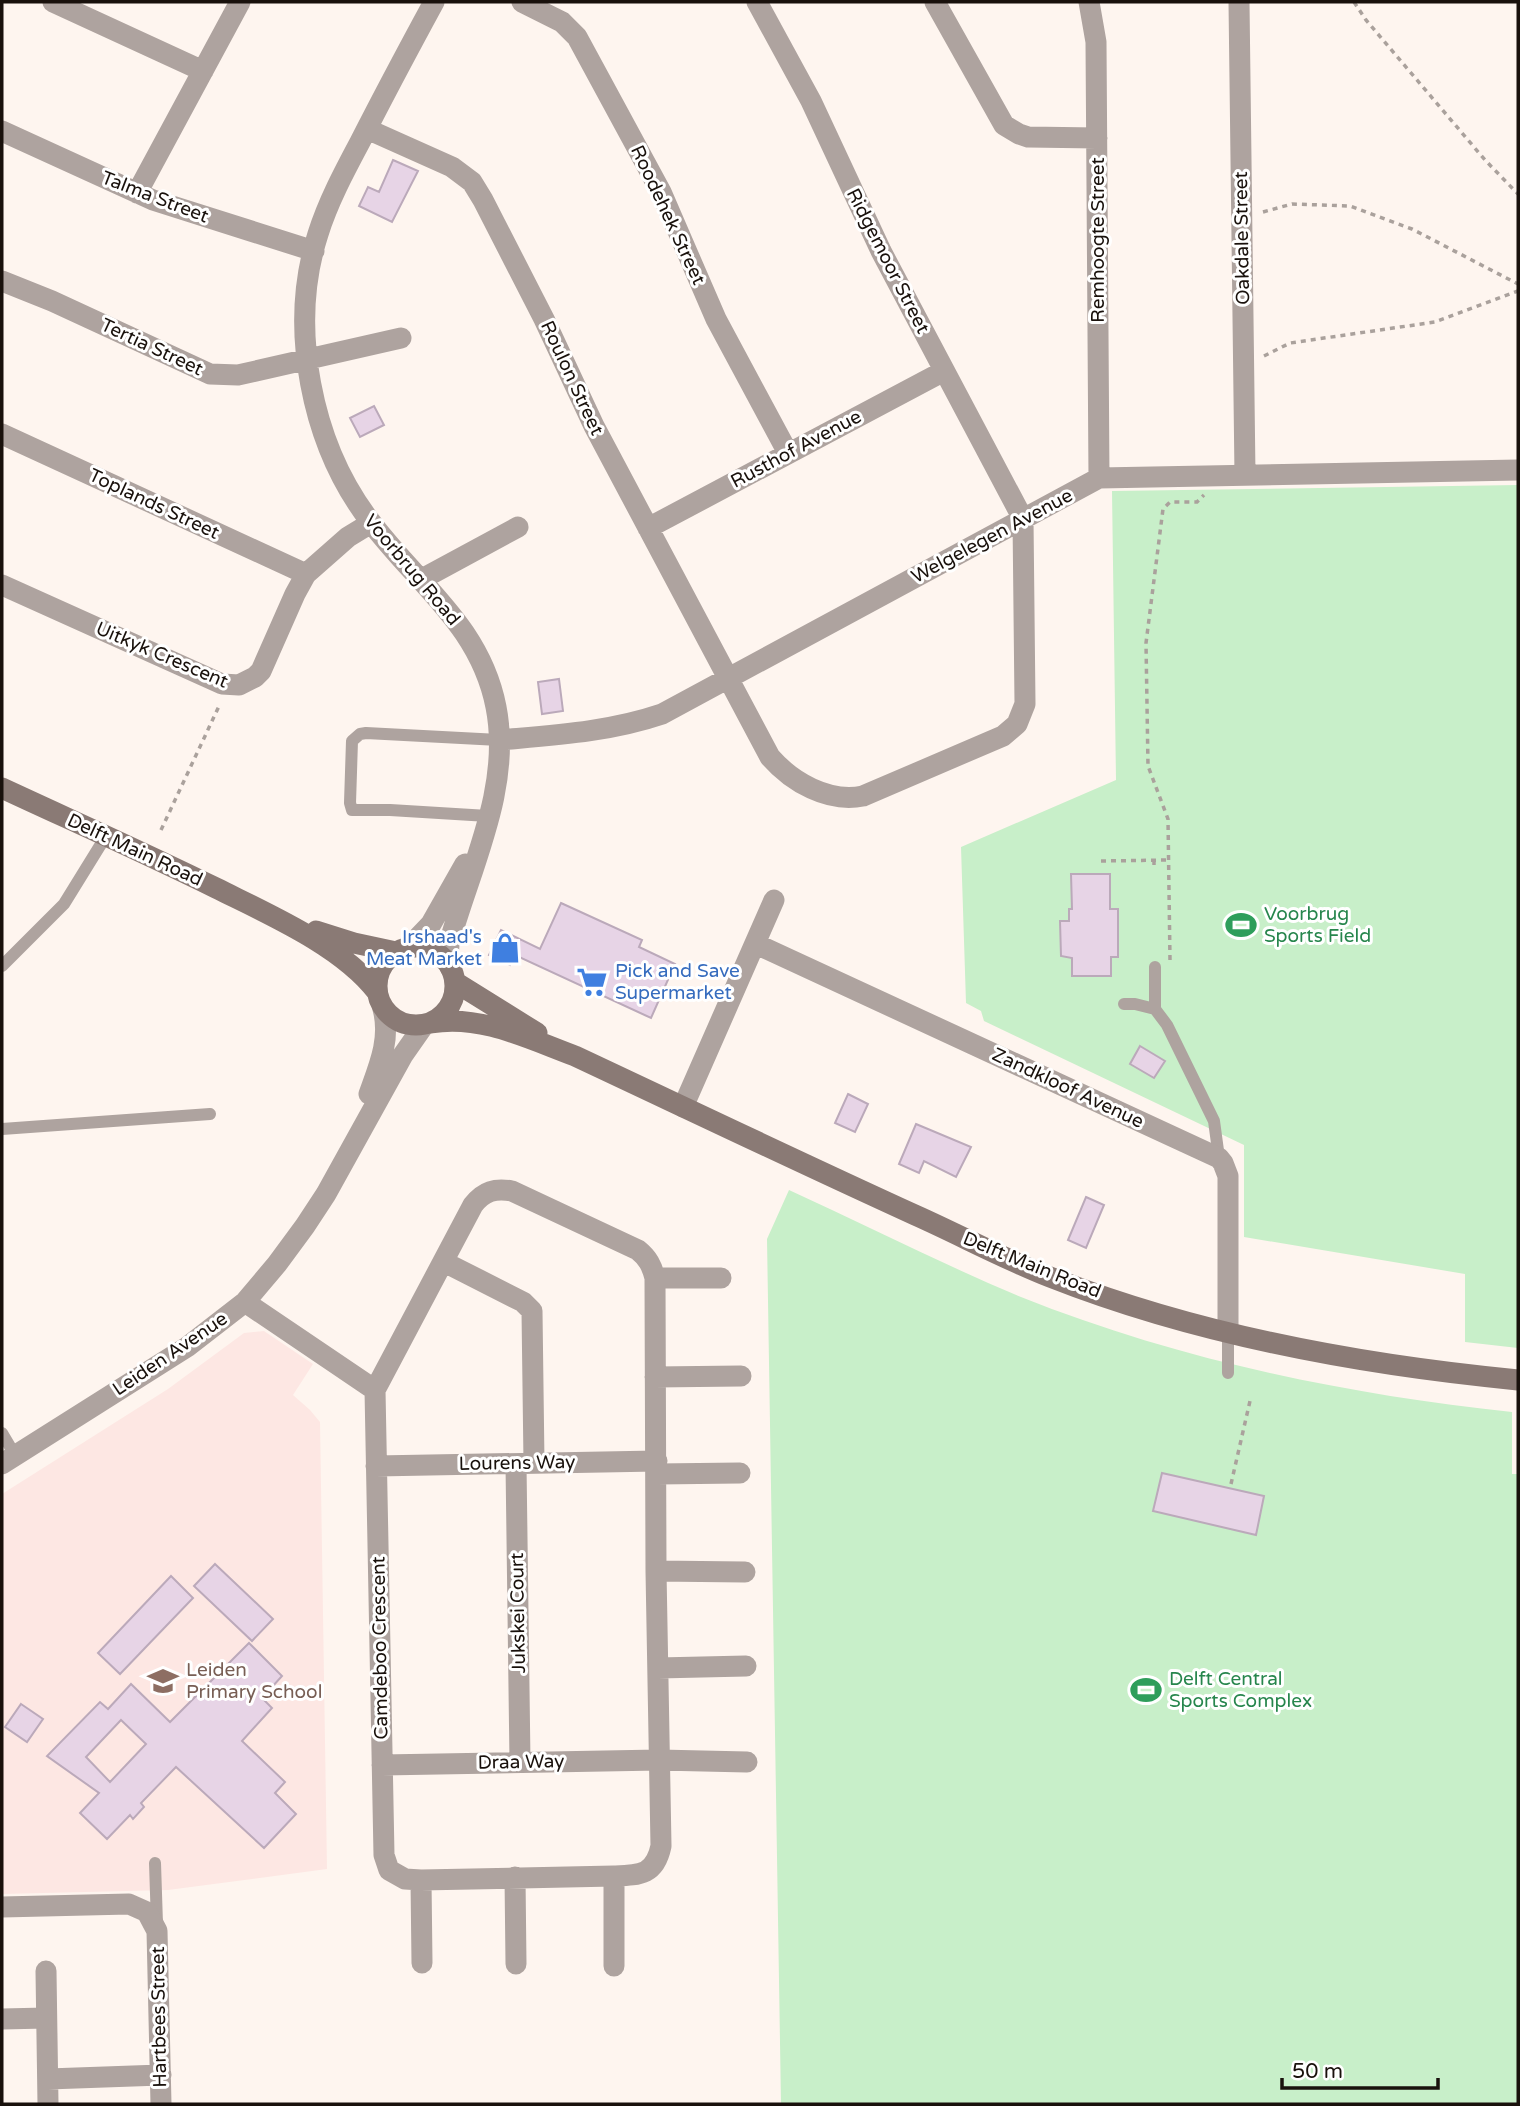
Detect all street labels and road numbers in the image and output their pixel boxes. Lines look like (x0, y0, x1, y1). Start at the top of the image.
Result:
street label: Roodehek Street (626, 142, 710, 288)
street label: Remhoogte Street (1087, 157, 1109, 323)
street label: Talma Street (98, 167, 212, 227)
street label: Oakdale Street (1230, 171, 1254, 305)
street label: Ridgemoor Street (842, 185, 934, 337)
street label: Tertia Street (97, 314, 207, 380)
street label: Roulon Street (536, 317, 608, 439)
street label: Rusthof Avenue (727, 405, 865, 493)
street label: Toplands Street (85, 464, 223, 544)
street label: Welgelegen Avenue (908, 484, 1076, 588)
street label: Voorbrug Road (359, 510, 465, 630)
street label: Uitkyk Crescent (93, 617, 231, 693)
street label: Delft Main Road (64, 809, 206, 891)
street label: Zandkloof Avenue (989, 1043, 1147, 1133)
street label: Delft Main Road (960, 1227, 1104, 1303)
street label: Leiden Avenue (108, 1308, 232, 1400)
street label: Lourens Way (459, 1451, 575, 1475)
street label: Jukskei Court (506, 1552, 530, 1674)
street label: Camdeboo Crescent (367, 1556, 393, 1740)
street label: Draa Way (477, 1750, 565, 1774)
street label: Hartbees Street (147, 1946, 171, 2088)

